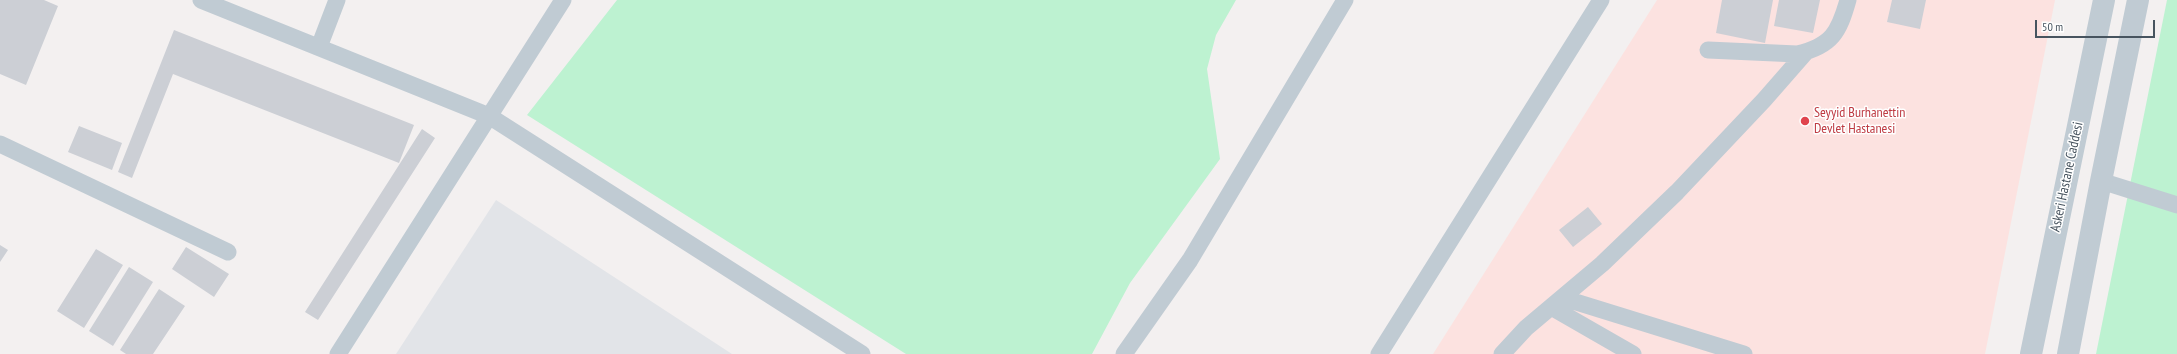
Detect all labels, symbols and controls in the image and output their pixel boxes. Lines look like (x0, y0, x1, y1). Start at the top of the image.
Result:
scale bar (2037, 12, 2157, 38)
text: 50 m (2042, 19, 2063, 34)
place label: Seyyid Burhanettin Devlet Hastanesi (1814, 105, 1905, 138)
marker: Seyyid Burhanettin Devlet Hastanesi (1799, 115, 1811, 127)
street label: Askeri Hastane Caddesi (2047, 120, 2087, 234)

